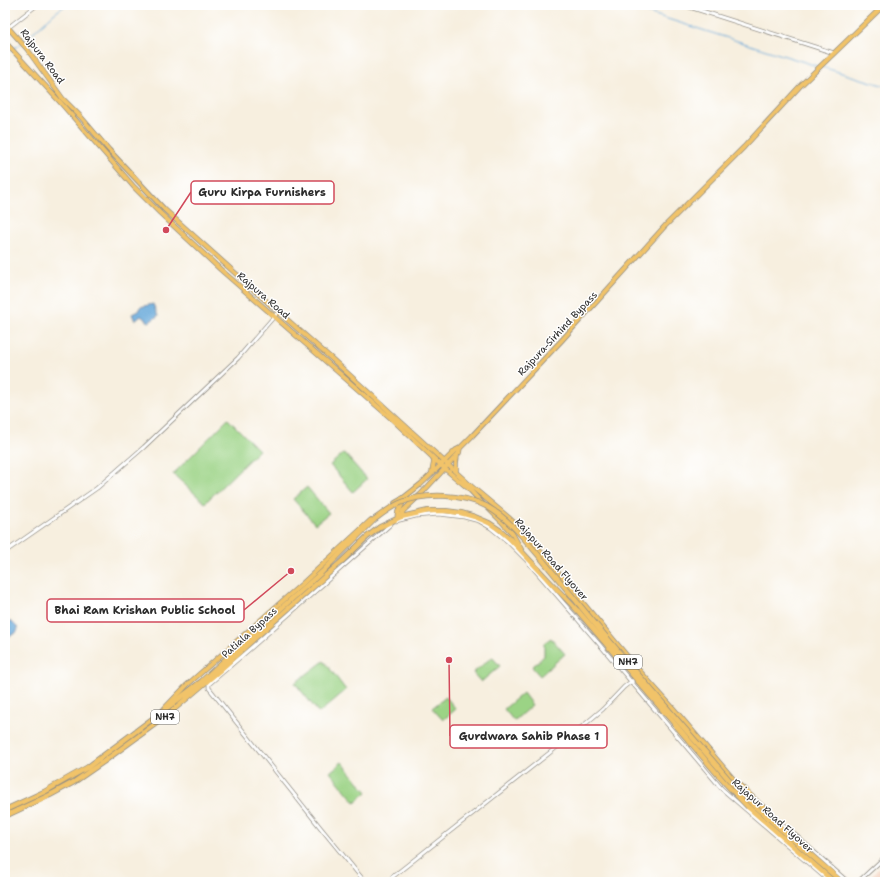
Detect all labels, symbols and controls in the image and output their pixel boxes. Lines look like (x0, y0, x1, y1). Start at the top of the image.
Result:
street label: Rajpura Road (18, 26, 68, 87)
callout: Guru Kirpa Furnishers (191, 181, 334, 204)
text: Guru Kirpa Furnishers (198, 185, 326, 200)
street label: Rajpura Road (235, 269, 293, 322)
street label: Rajpura-Sirhind Bypass (515, 288, 600, 378)
street label: Rajapur Road Flyover (512, 516, 591, 603)
callout: Bhai Ram Krishan Public School (47, 599, 244, 622)
text: Bhai Ram Krishan Public School (55, 603, 236, 618)
street label: Patiala Bypass (219, 604, 280, 661)
road number: NH7 (614, 655, 642, 669)
road number: NH7 (151, 710, 179, 724)
callout: Gurdwara Sahib Phase 1 (450, 725, 607, 748)
text: Gurdwara Sahib Phase 1 (459, 729, 599, 744)
street label: Rajapur Road Flyover (729, 775, 816, 855)

